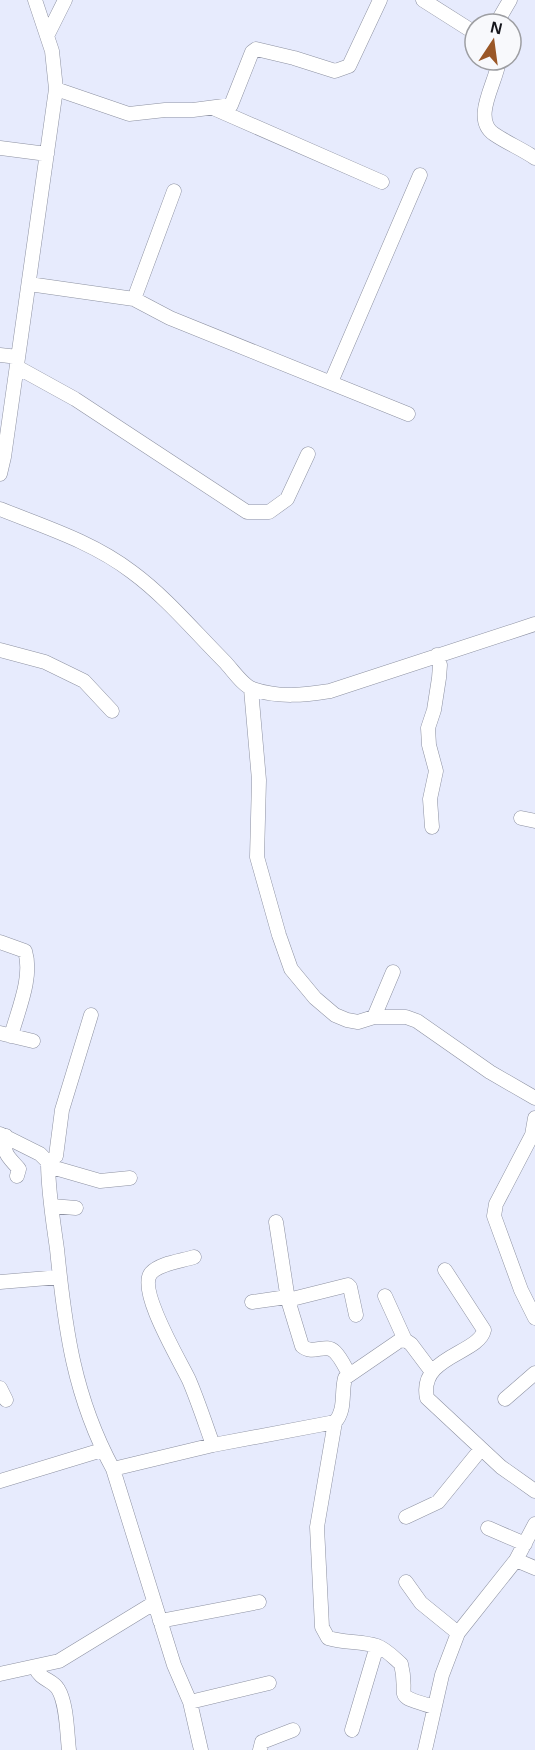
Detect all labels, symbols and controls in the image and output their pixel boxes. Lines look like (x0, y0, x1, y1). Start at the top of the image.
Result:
north arrow (463, 12, 523, 72)
text: N (489, 18, 504, 37)

